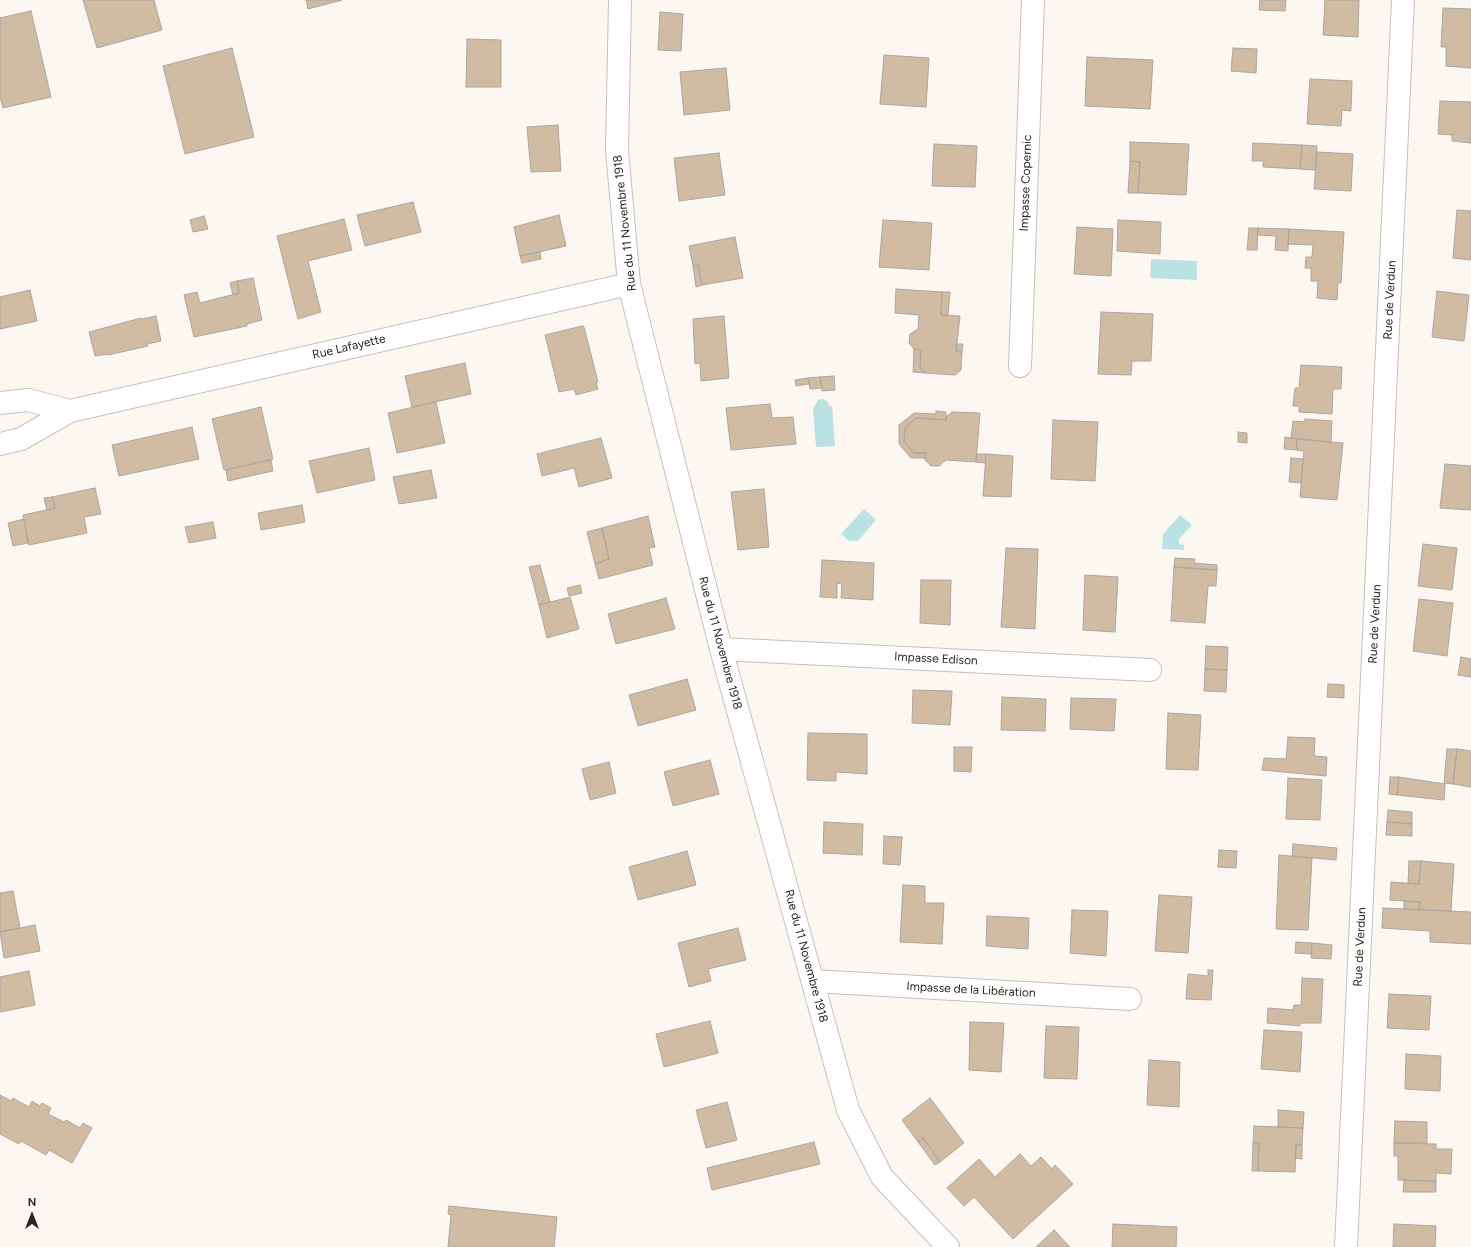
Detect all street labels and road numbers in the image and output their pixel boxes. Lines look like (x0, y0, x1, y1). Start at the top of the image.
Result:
street label: Impasse Copernic (1017, 134, 1035, 232)
street label: Rue du 11 Novembre 1918 (611, 154, 639, 292)
street label: Rue de Verdun (1381, 260, 1399, 340)
street label: Rue Lafayette (311, 332, 387, 362)
street label: Rue du 11 Novembre 1918 (695, 575, 745, 711)
street label: Rue de Verdun (1366, 584, 1384, 664)
street label: Impasse Edison (894, 650, 978, 668)
street label: Rue du 11 Novembre 1918 (781, 888, 831, 1024)
street label: Rue de Verdun (1351, 907, 1369, 987)
street label: Impasse de la Libération (906, 979, 1036, 1001)

